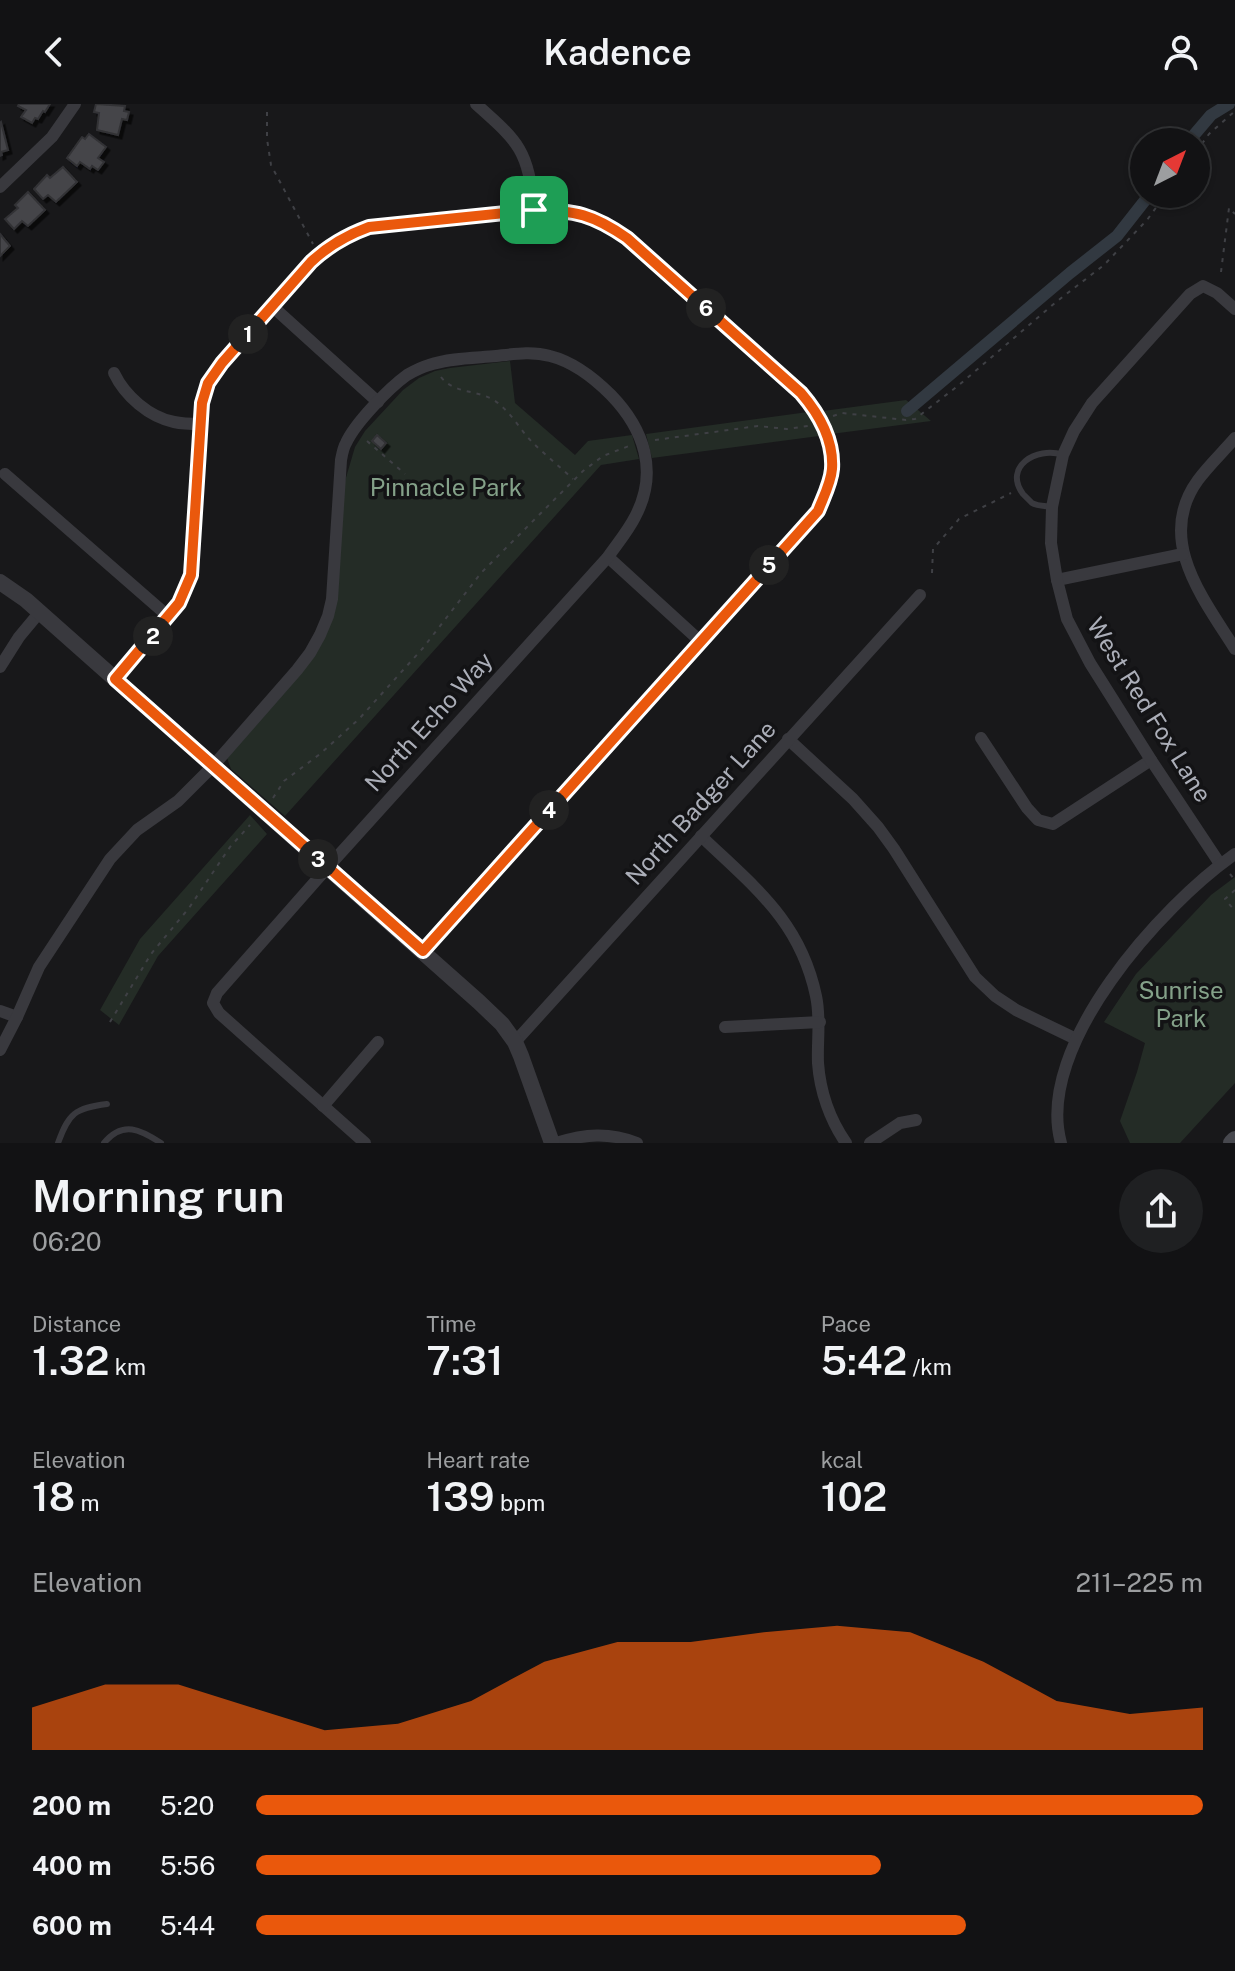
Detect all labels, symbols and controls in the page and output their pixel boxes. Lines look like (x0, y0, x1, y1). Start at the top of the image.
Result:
icon: back (32, 30, 76, 74)
icon: person (1159, 30, 1203, 74)
text: Kadence (543, 31, 692, 73)
north arrow (1130, 128, 1210, 208)
map controls (1130, 128, 1210, 208)
pin (500, 176, 568, 244)
icon: arrive (512, 188, 556, 232)
pin: 6 (686, 288, 726, 328)
text: 6 (699, 295, 713, 321)
pin: 1 (228, 314, 268, 354)
text: 1 (243, 321, 253, 347)
park label: Pinnacle Park (370, 473, 522, 501)
pin: 5 (749, 545, 789, 585)
text: 5 (762, 552, 776, 578)
street label: West Red Fox Lane (1082, 612, 1218, 807)
pin: 2 (133, 616, 173, 656)
text: 2 (146, 623, 160, 649)
street label: North Echo Way (359, 646, 498, 797)
street label: North Badger Lane (619, 715, 781, 890)
pin: 4 (529, 790, 569, 830)
text: 4 (542, 797, 556, 823)
pin: 3 (298, 839, 338, 879)
text: 3 (311, 846, 325, 872)
park label: Sunrise Park (1138, 976, 1224, 1032)
button: share (1119, 1169, 1203, 1253)
text: Morning run (32, 1170, 285, 1222)
text: 06:20 (32, 1226, 102, 1257)
text: Distance (32, 1311, 121, 1337)
text: Time (426, 1311, 476, 1337)
text: Pace (821, 1311, 871, 1337)
text: 1.32 (32, 1337, 109, 1384)
text: 7:31 (426, 1337, 504, 1384)
text: 5:42 (821, 1337, 907, 1384)
text: km (109, 1354, 146, 1380)
text: /km (907, 1354, 952, 1380)
text: Elevation (32, 1447, 125, 1473)
text: Heart rate (426, 1447, 530, 1473)
text: kcal (821, 1447, 863, 1473)
text: 18 (32, 1473, 75, 1520)
text: 139 (426, 1473, 495, 1520)
text: 102 (821, 1473, 887, 1520)
text: m (75, 1490, 100, 1516)
text: bpm (495, 1490, 545, 1516)
text: Elevation (32, 1567, 142, 1598)
text: 211–225 m (1075, 1567, 1203, 1598)
text: 200 m (32, 1790, 111, 1821)
text: 5:20 (160, 1790, 214, 1821)
text: 400 m (32, 1850, 112, 1881)
text: 5:56 (160, 1850, 215, 1881)
text: 600 m (32, 1910, 112, 1941)
text: 5:44 (160, 1910, 215, 1941)

